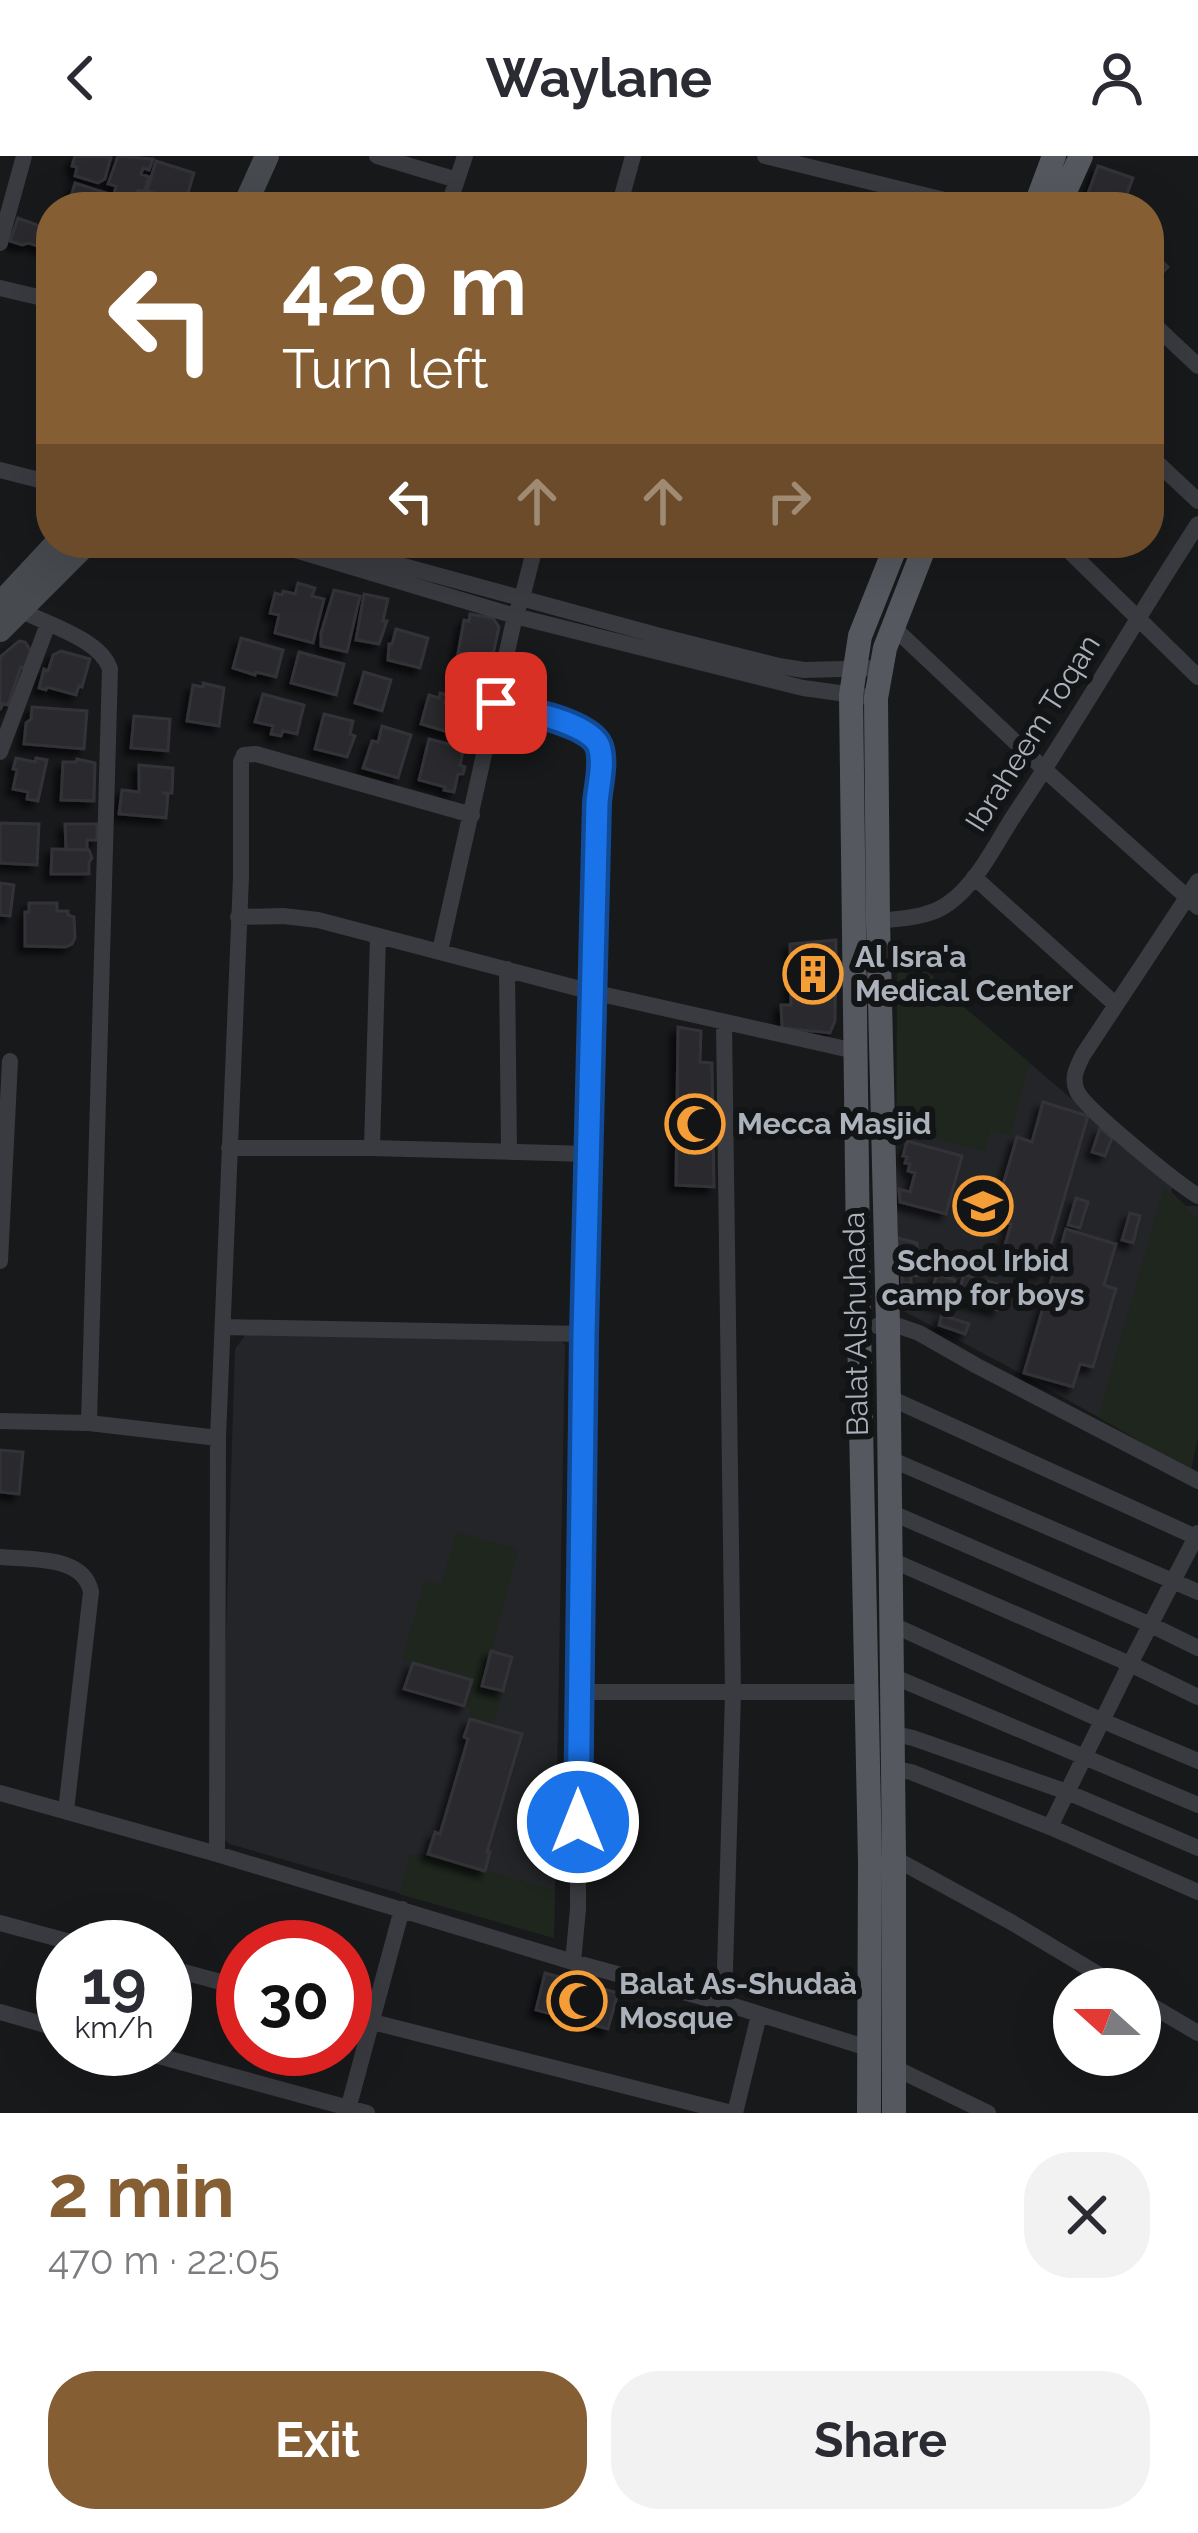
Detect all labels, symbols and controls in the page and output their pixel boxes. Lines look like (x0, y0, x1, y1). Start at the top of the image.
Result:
icon: back (48, 45, 114, 111)
icon: person (1084, 45, 1150, 111)
text: Waylane (486, 46, 712, 110)
text: 420 m (282, 236, 527, 335)
icon: left (84, 240, 240, 396)
text: Turn left (282, 337, 489, 401)
icon: left (378, 468, 444, 534)
icon: ahead (504, 468, 570, 534)
icon: ahead (630, 468, 696, 534)
icon: right (756, 468, 822, 534)
street label: Ibraheem Toqan (958, 628, 1107, 837)
pin (445, 652, 547, 754)
icon: arrive (463, 670, 529, 736)
place label: Al Isra'a Medical Center (855, 939, 1074, 1008)
building icon: Al Isra'a Medical Center (782, 943, 844, 1005)
mosque icon: Mecca Masjid (664, 1093, 726, 1155)
place label: Mecca Masjid (737, 1106, 931, 1141)
school or university icon: School Irbid camp for boys (952, 1175, 1014, 1237)
street label: Balat Alshuhada (836, 1211, 875, 1437)
place label: School Irbid camp for boys (881, 1243, 1085, 1312)
position arrow (515, 1759, 641, 1885)
speed limit sign: 30 (216, 1920, 372, 2076)
text: 19 (82, 1948, 146, 2018)
place label: Balat As-Shudaà Mosque (619, 1966, 857, 2035)
north arrow (1053, 1968, 1161, 2076)
map controls (1053, 1968, 1161, 2076)
mosque icon: Balat As-Shudaà Mosque (546, 1970, 608, 2032)
text: km/h (74, 2010, 154, 2045)
text: 2 min (48, 2149, 235, 2234)
button: close (1024, 2152, 1150, 2278)
text: 470 m · 22:05 (48, 2237, 280, 2283)
button: Exit (48, 2371, 587, 2509)
button: Share (611, 2371, 1150, 2509)

